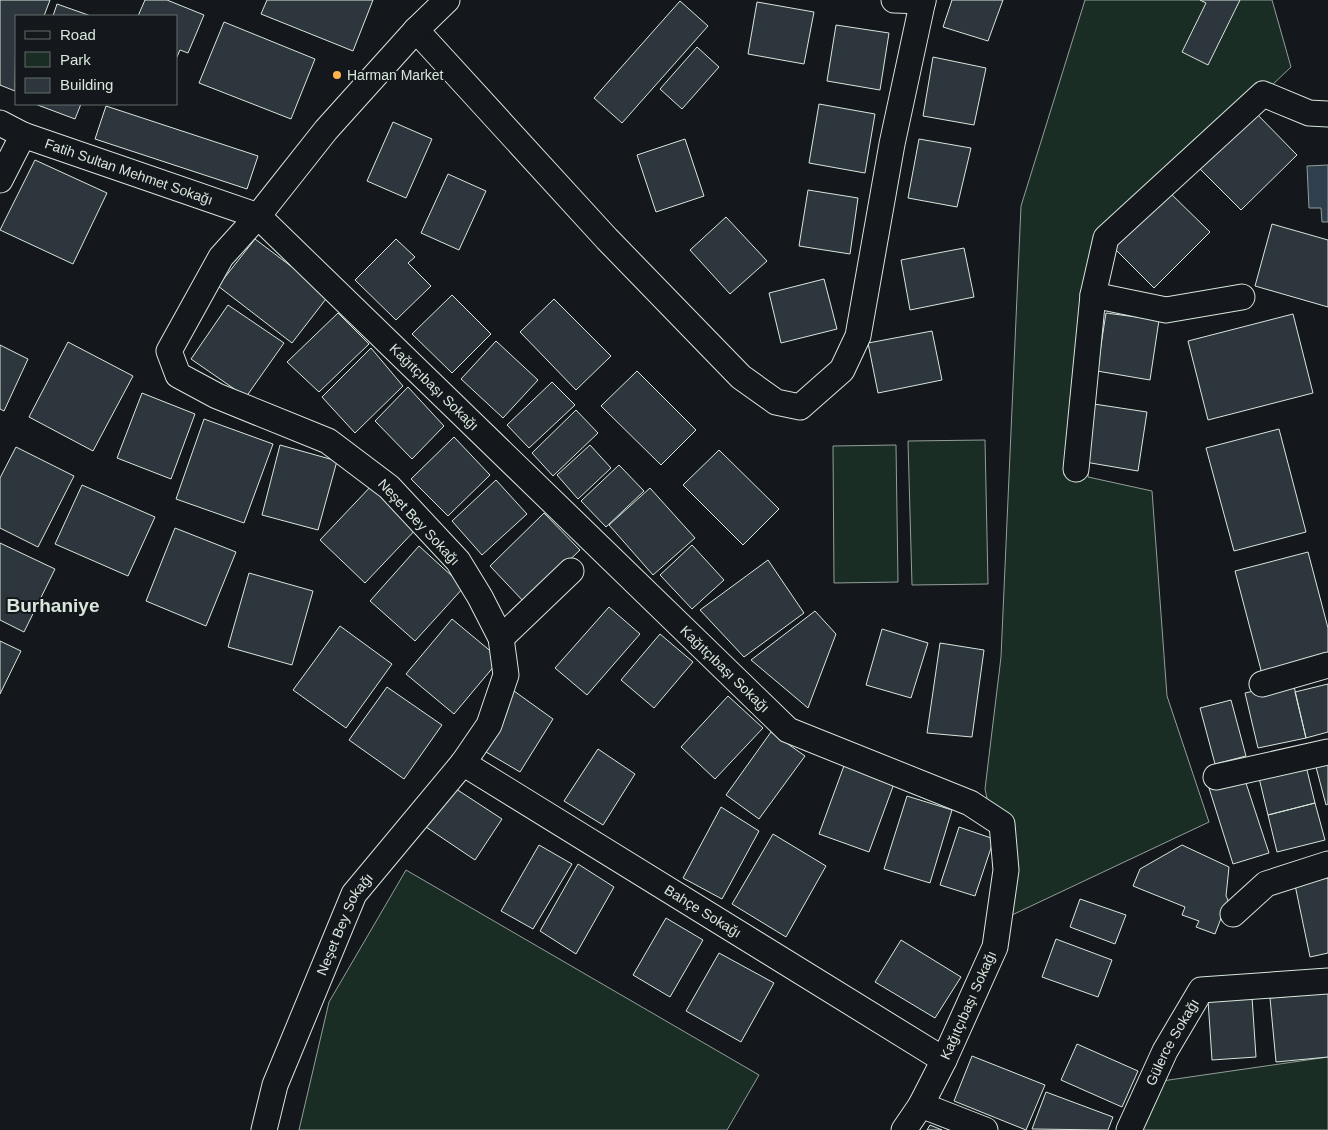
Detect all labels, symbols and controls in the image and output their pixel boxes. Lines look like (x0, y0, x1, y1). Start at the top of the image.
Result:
legend (15, 15, 178, 105)
text: Road (60, 26, 96, 43)
text: Park (60, 51, 91, 68)
place label: Harman Market (347, 67, 444, 83)
marker: Harman Market (331, 69, 343, 81)
text: Building (60, 76, 113, 93)
street label: Fatih Sultan Mehmet Sokağı (43, 135, 215, 208)
street label: Kağıtçıbaşı Sokağı (386, 340, 482, 434)
street label: Neşet Bey Sokağı (375, 476, 463, 568)
district label: Burhaniye (7, 595, 99, 616)
street label: Kağıtçıbaşı Sokağı (677, 622, 773, 716)
street label: Neşet Bey Sokağı (313, 870, 376, 978)
street label: Bahçe Sokağı (662, 881, 744, 941)
street label: Kağıtçıbaşı Sokağı (937, 948, 999, 1062)
street label: Gülerce Sokağı (1142, 996, 1202, 1088)

